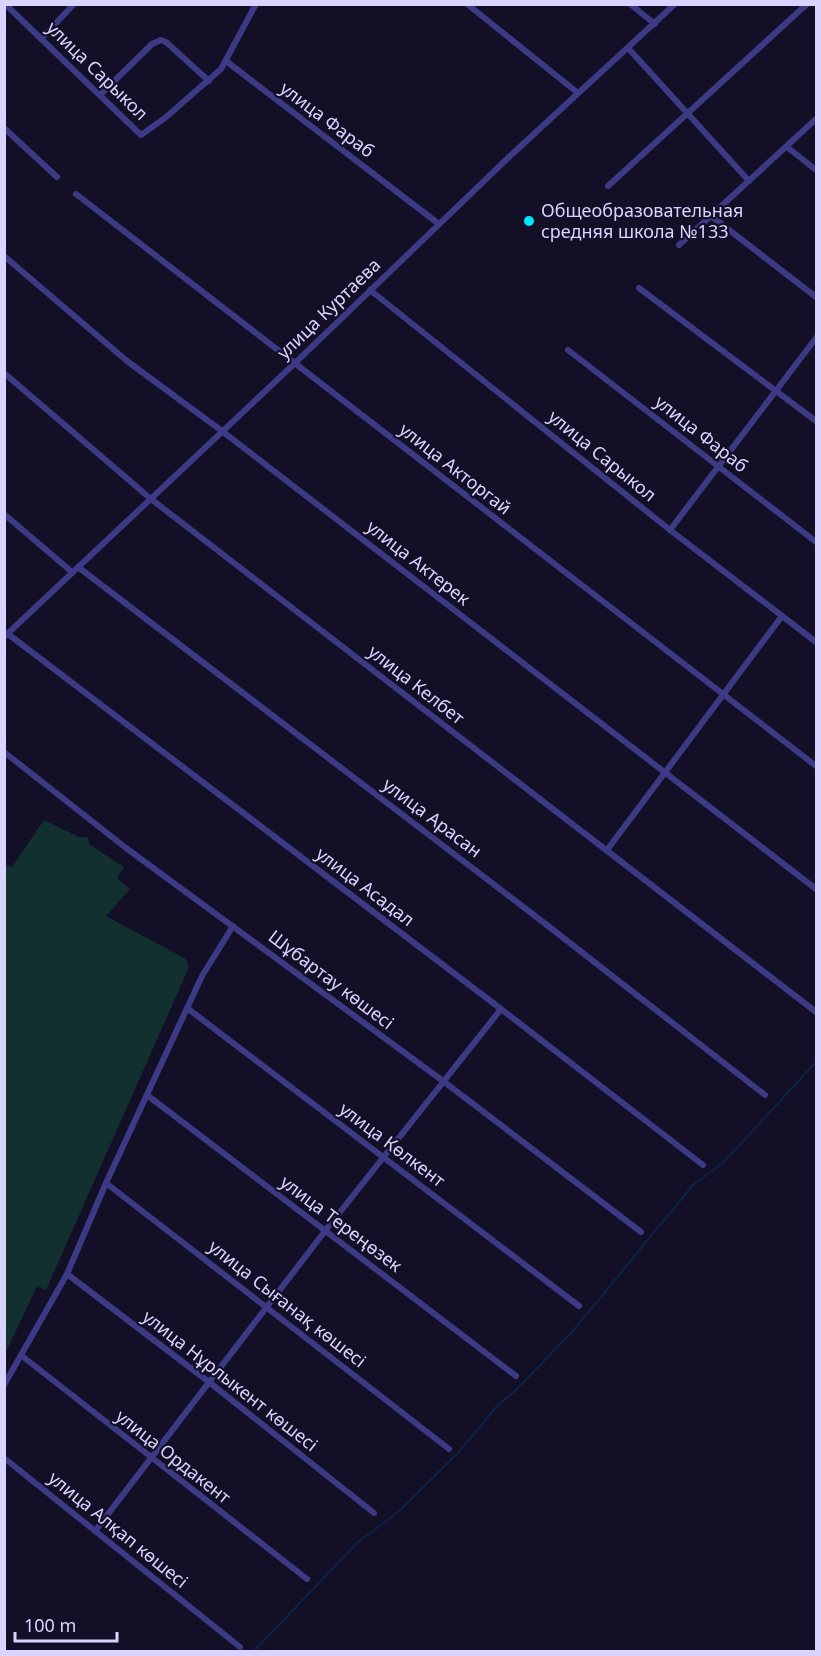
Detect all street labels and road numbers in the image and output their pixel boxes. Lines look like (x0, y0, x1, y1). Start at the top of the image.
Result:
street label: улица Сарыкол (42, 16, 154, 125)
street label: улица Фараб (276, 76, 380, 163)
street label: улица Куртаева (271, 253, 385, 364)
street label: улица Фараб (650, 389, 753, 477)
street label: улица Сарыкол (544, 404, 662, 506)
street label: улица Акторгай (395, 417, 516, 519)
street label: улица Актерек (362, 514, 476, 611)
street label: улица Келбет (364, 639, 470, 730)
street label: улица Арасан (378, 772, 487, 862)
street label: улица Асадал (311, 841, 420, 931)
street label: Шұбартау көшесі (264, 924, 399, 1034)
street label: улица Көлкент (335, 1096, 451, 1192)
street label: улица Тереңөзек (276, 1169, 408, 1277)
street label: улица Сығанақ көшесі (204, 1234, 371, 1372)
street label: улица Нұрлыкент көшесі (138, 1304, 323, 1456)
street label: улица Ордакент (111, 1404, 237, 1509)
street label: улица Алқап көшесі (44, 1466, 193, 1593)

